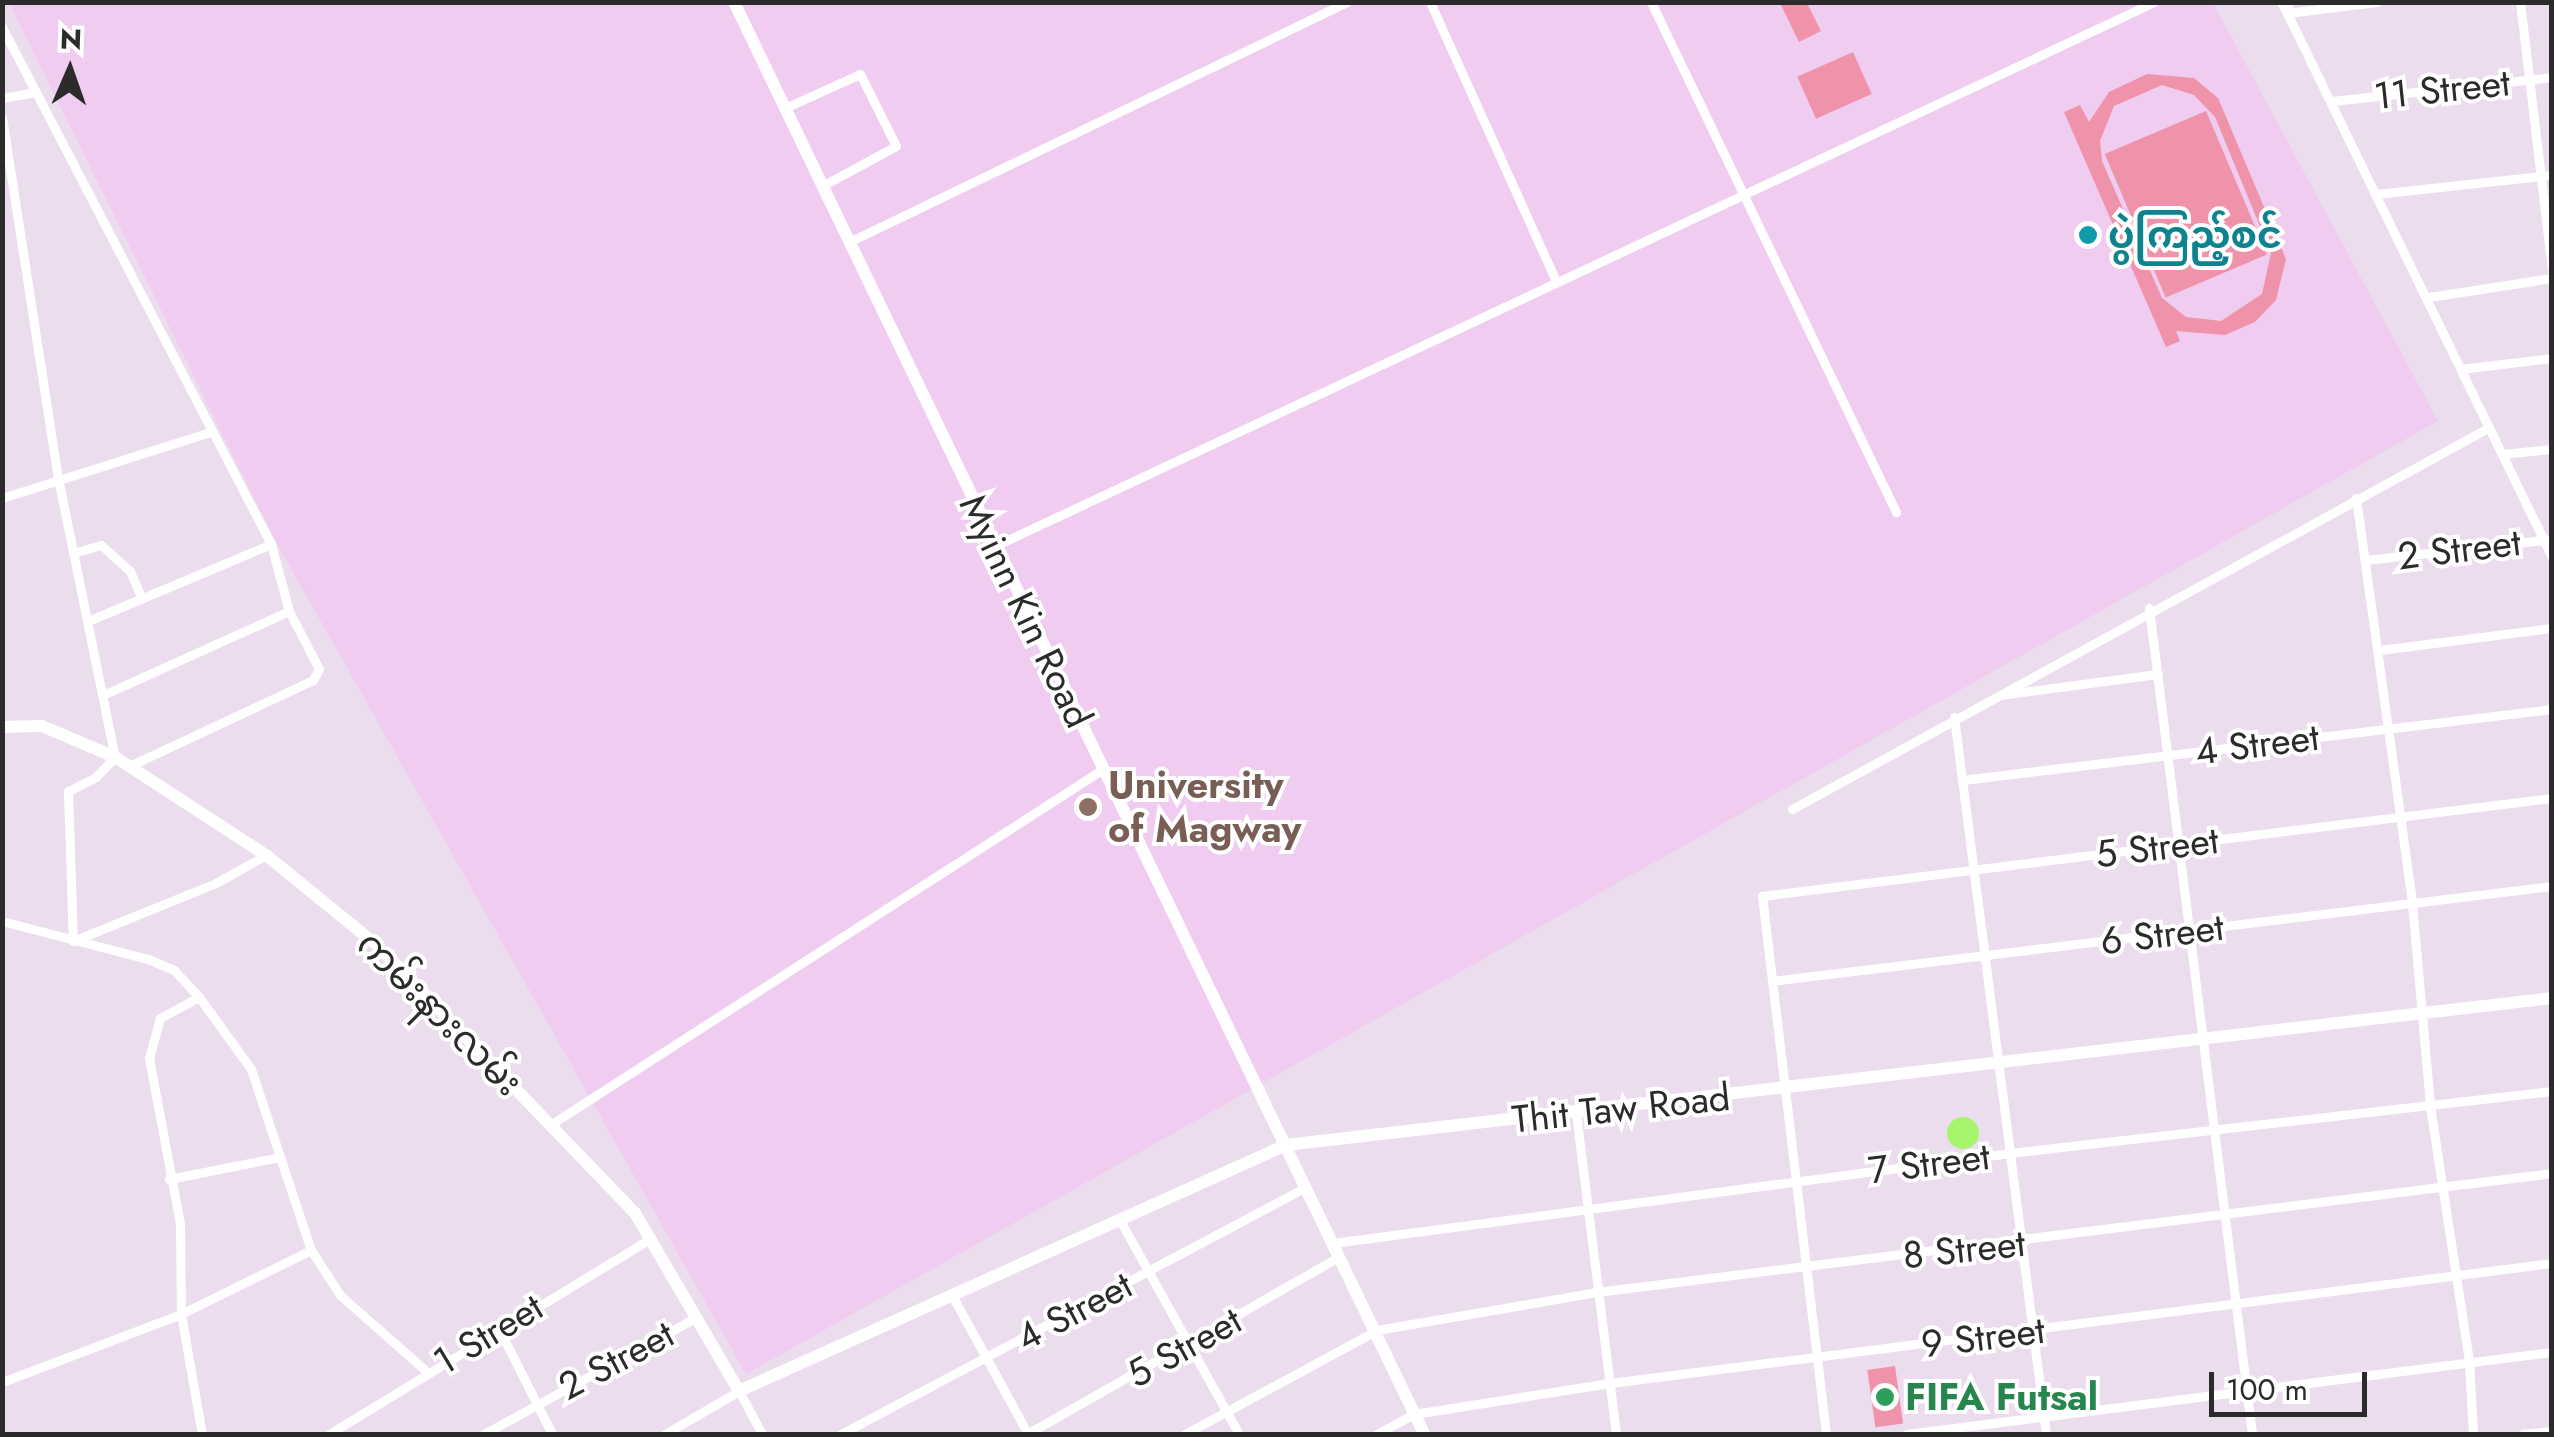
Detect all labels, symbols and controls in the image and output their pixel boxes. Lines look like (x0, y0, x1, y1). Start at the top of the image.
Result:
text: N (59, 19, 83, 60)
north arrow (20, 20, 120, 120)
street label: 11 Street (2372, 59, 2512, 119)
place label: ပွဲကြည့်စင် (2108, 212, 2282, 258)
marker: ပွဲကြည့်စင် (2077, 224, 2099, 246)
street label: Myinn Kin Road (950, 487, 1102, 735)
street label: 2 Street (2395, 519, 2523, 579)
street label: 4 Street (2193, 714, 2321, 774)
place label: University of Magway (1108, 762, 1301, 852)
marker: University of Magway (1077, 796, 1099, 818)
street label: 5 Street (2093, 817, 2221, 877)
street label: 6 Street (2098, 904, 2226, 964)
street label: ကမ်းနားလမ်း (348, 921, 532, 1105)
street label: Thit Taw Road (1510, 1074, 1732, 1142)
street label: 7 Street (1866, 1133, 1992, 1193)
street label: 8 Street (1901, 1220, 2027, 1278)
street label: 4 Street (1008, 1262, 1140, 1360)
street label: 1 Street (425, 1284, 551, 1384)
street label: 5 Street (1119, 1297, 1249, 1397)
street label: 9 Street (1919, 1307, 2047, 1367)
street label: 2 Street (551, 1311, 681, 1409)
scale bar (2214, 1352, 2372, 1414)
text: 100 m (2226, 1368, 2308, 1411)
place label: FIFA Futsal (1905, 1374, 2098, 1420)
marker: FIFA Futsal (1874, 1386, 1896, 1408)

